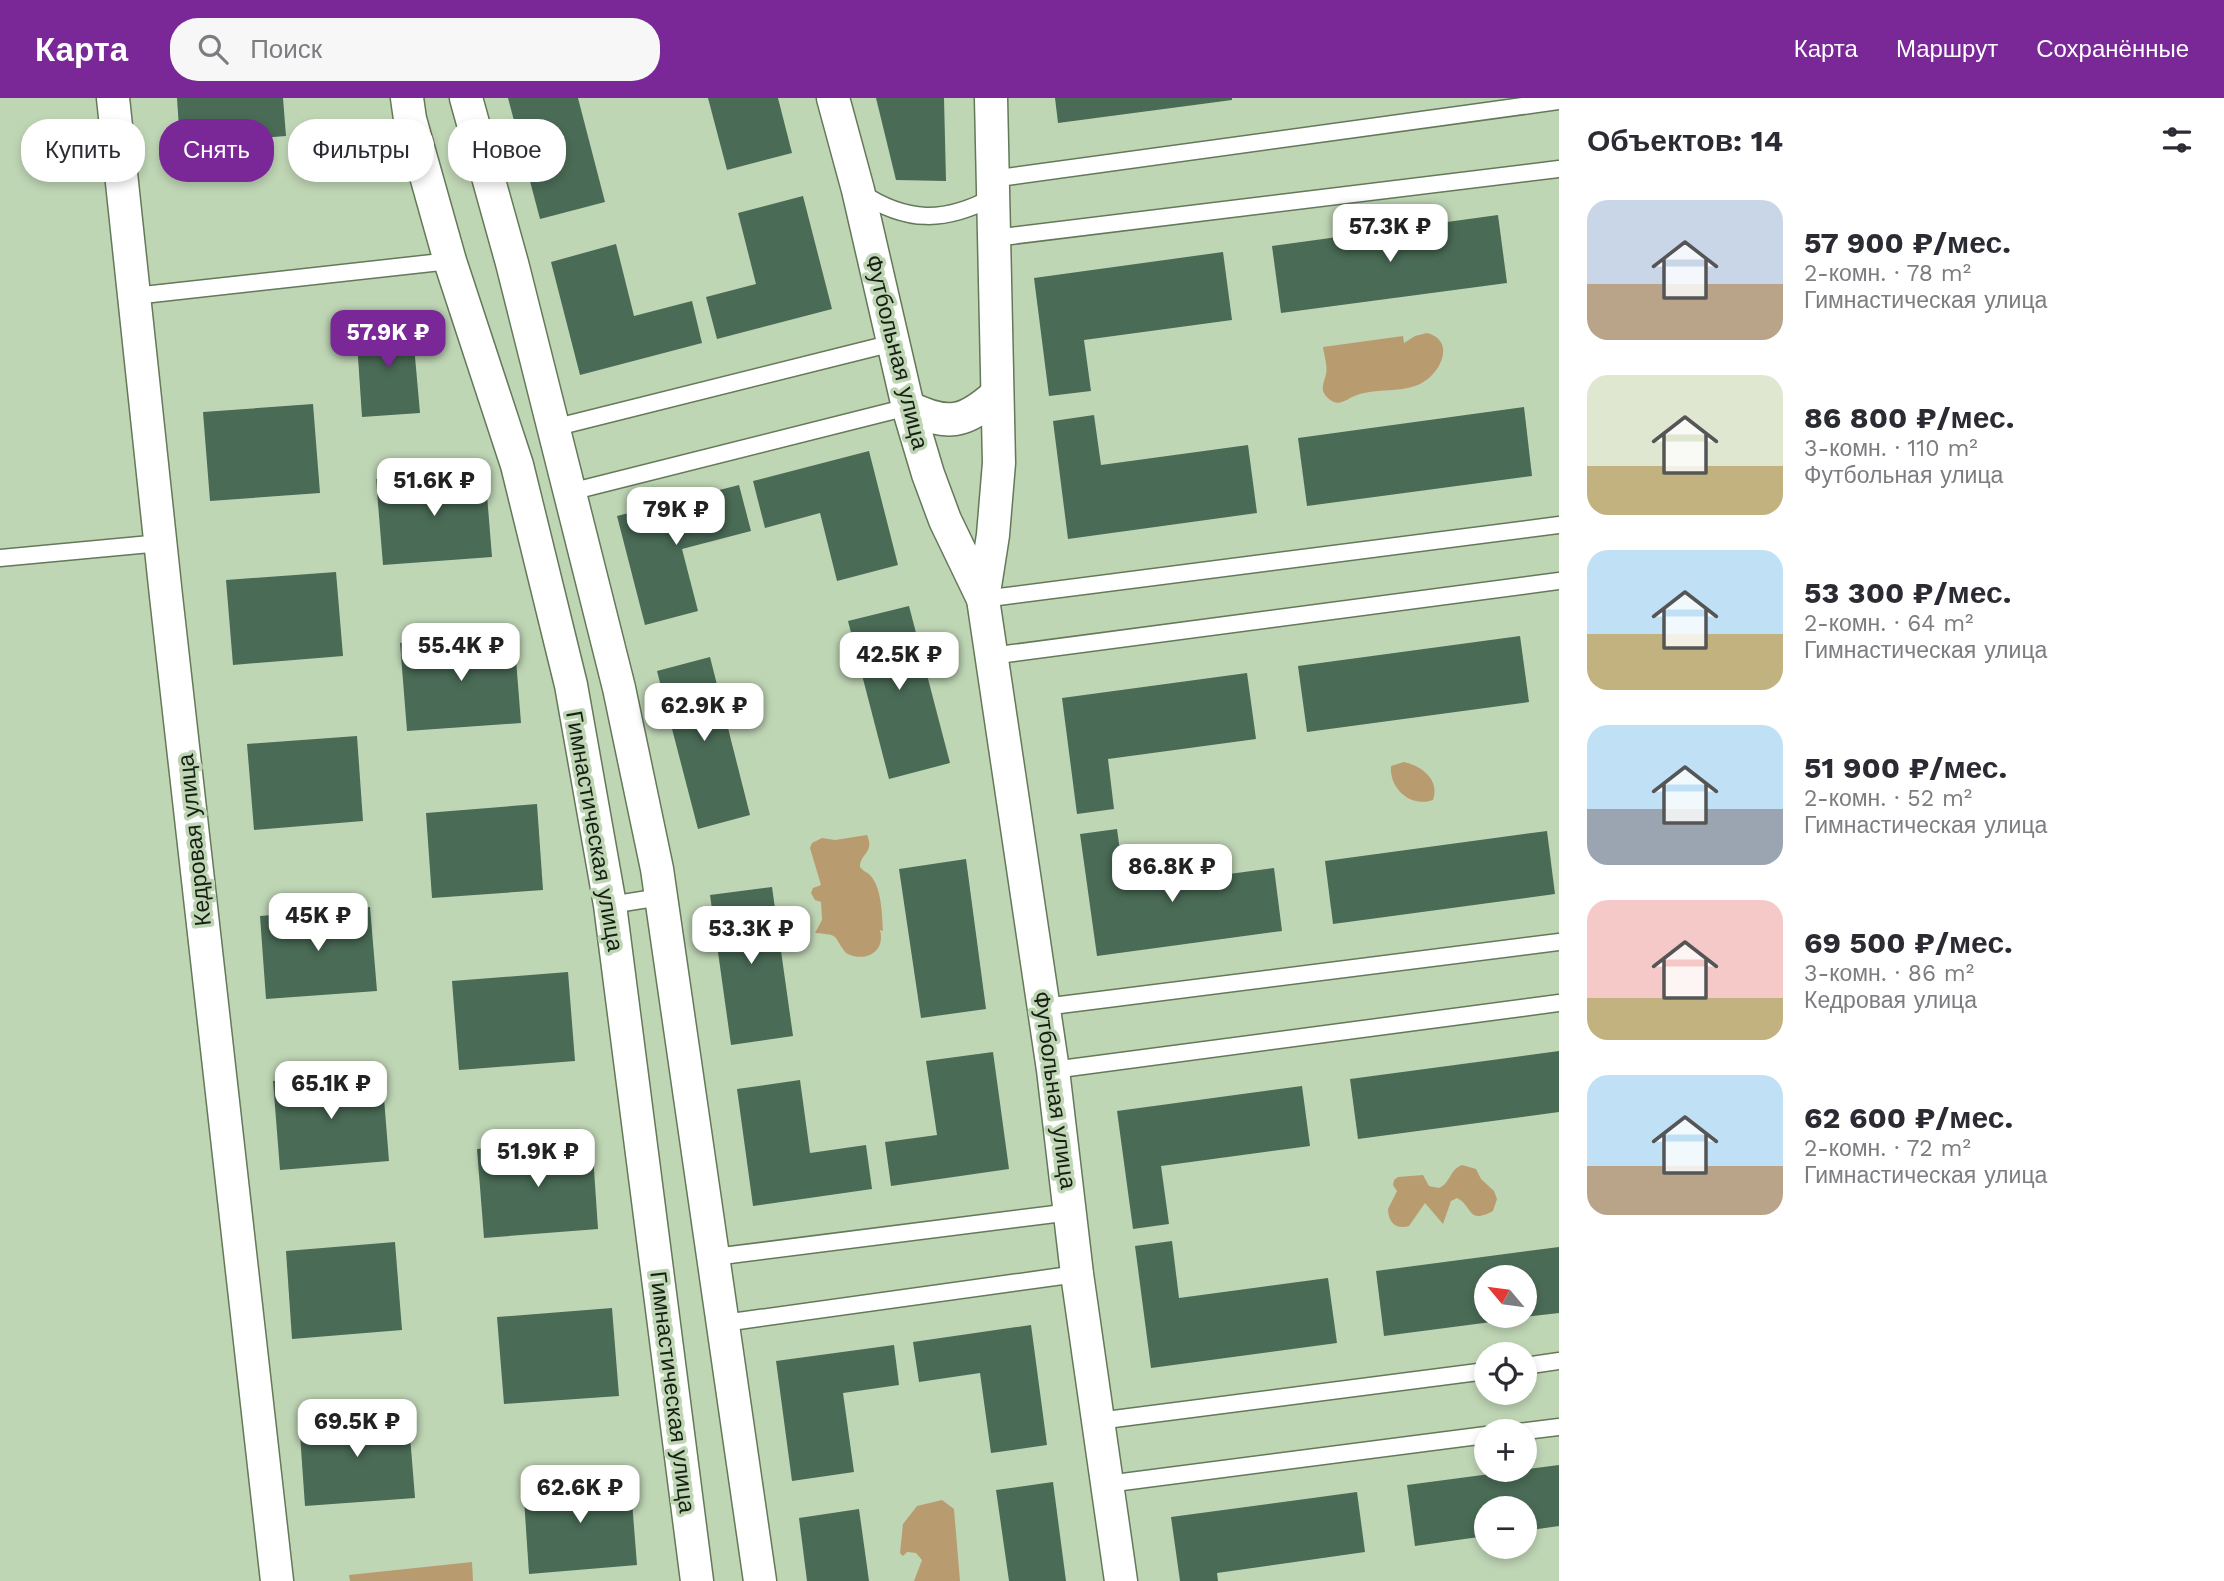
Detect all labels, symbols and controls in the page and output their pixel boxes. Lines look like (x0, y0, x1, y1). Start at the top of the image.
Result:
search box (170, 18, 660, 81)
text: Карта (35, 30, 128, 69)
icon: search (194, 30, 232, 68)
text: Поиск (250, 34, 322, 64)
text: Карта (1794, 35, 1858, 63)
text: Маршрут (1896, 35, 1998, 63)
text: Сохранённые (2036, 35, 2189, 63)
chip: Купить (21, 119, 145, 182)
chip: Снять (159, 119, 274, 182)
chip: Фильтры (288, 119, 434, 182)
chip: Новое (448, 119, 566, 182)
icon: filters (2158, 121, 2196, 159)
text: Объектов: 14 (1587, 123, 1783, 158)
pin: 57.3K ₽ (1325, 204, 1455, 264)
text: 57.3K ₽ (1349, 213, 1431, 240)
text: 57 900 ₽/мес. (1804, 225, 2011, 260)
icon: home (1643, 228, 1727, 312)
street label: Футбольная улица (859, 252, 934, 452)
text: 2-комн. · 78 m² (1804, 260, 1971, 287)
text: Гимнастическая улица (1804, 287, 2047, 314)
pin: 57.9K ₽ (323, 310, 453, 370)
text: 57.9K ₽ (346, 319, 430, 346)
text: 86 800 ₽/мес. (1804, 400, 2014, 435)
icon: home (1643, 403, 1727, 487)
text: 3-комн. · 110 m² (1804, 435, 1978, 462)
pin: 51.6K ₽ (369, 458, 499, 518)
text: Футбольная улица (1804, 462, 2003, 489)
text: 51.6K ₽ (393, 467, 475, 494)
pin: 79K ₽ (627, 488, 725, 547)
text: 79K ₽ (643, 496, 709, 523)
text: 53 300 ₽/мес. (1804, 575, 2011, 610)
icon: home (1643, 578, 1727, 662)
text: 2-комн. · 64 m² (1804, 610, 1974, 637)
pin: 55.4K ₽ (396, 624, 526, 683)
text: 55.4K ₽ (418, 632, 504, 659)
pin: 42.5K ₽ (834, 632, 964, 692)
text: Гимнастическая улица (1804, 637, 2047, 664)
text: 42.5K ₽ (856, 641, 942, 668)
pin: 62.9K ₽ (639, 684, 769, 743)
text: 62.9K ₽ (661, 692, 747, 719)
street label: Гимнастическая улица (560, 709, 629, 953)
text: 51 900 ₽/мес. (1804, 750, 2007, 785)
street label: Кедровая улица (172, 752, 217, 927)
icon: home (1643, 753, 1727, 837)
text: 2-комн. · 52 m² (1804, 785, 1972, 812)
text: Гимнастическая улица (1804, 812, 2047, 839)
pin: 86.8K ₽ (1107, 844, 1237, 904)
text: 86.8K ₽ (1128, 853, 1216, 880)
pin: 45K ₽ (269, 894, 367, 953)
text: 45K ₽ (285, 902, 351, 929)
pin: 53.3K ₽ (686, 906, 816, 966)
text: 53.3K ₽ (708, 915, 794, 942)
text: 69 500 ₽/мес. (1804, 925, 2013, 960)
icon: home (1643, 928, 1727, 1012)
text: 3-комн. · 86 m² (1804, 960, 1974, 987)
text: Кедровая улица (1804, 987, 1977, 1014)
street label: Футбольная улица (1027, 989, 1082, 1191)
pin: 65.1K ₽ (266, 1062, 396, 1121)
text: 65.1K ₽ (291, 1070, 371, 1097)
text: 62 600 ₽/мес. (1804, 1100, 2013, 1135)
icon: home (1643, 1103, 1727, 1187)
pin: 51.9K ₽ (473, 1130, 603, 1189)
text: 2-комн. · 72 m² (1804, 1135, 1971, 1162)
text: 51.9K ₽ (497, 1138, 579, 1165)
text: Гимнастическая улица (1804, 1162, 2047, 1189)
north arrow (1474, 1265, 1536, 1328)
map controls (1474, 1265, 1537, 1559)
street label: Гимнастическая улица (644, 1270, 701, 1515)
button: locate (1474, 1342, 1537, 1405)
pin: 69.5K ₽ (292, 1400, 422, 1459)
text: 69.5K ₽ (314, 1408, 400, 1435)
button: + (1474, 1419, 1537, 1482)
pin: 62.6K ₽ (515, 1466, 645, 1525)
text: 62.6K ₽ (537, 1474, 623, 1501)
button: − (1474, 1496, 1537, 1559)

